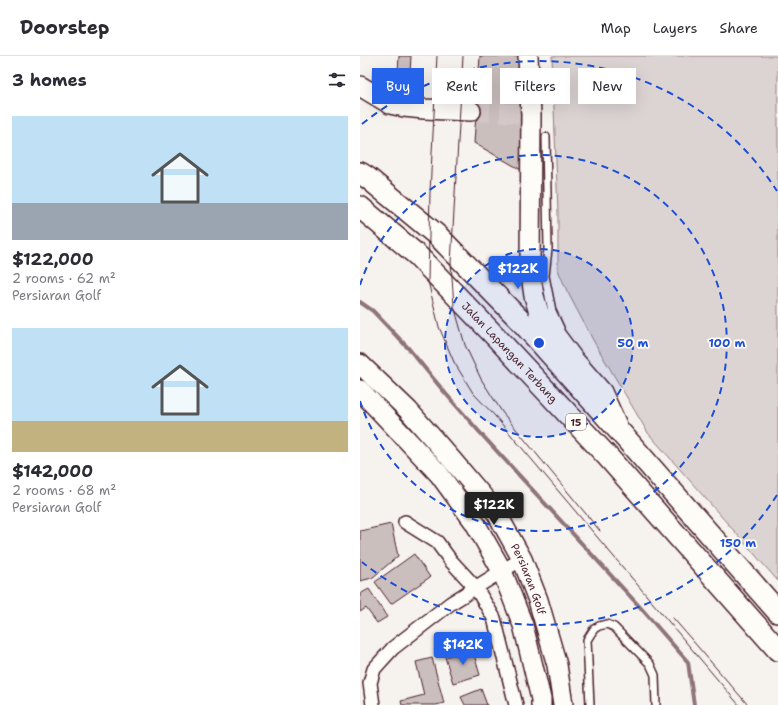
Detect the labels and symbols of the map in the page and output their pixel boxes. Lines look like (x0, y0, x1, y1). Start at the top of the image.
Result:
pin: $122K (490, 256, 546, 290)
street label: Jalan Lapangan Terbang (459, 299, 561, 406)
text: 50 m (618, 335, 649, 351)
text: 100 m (709, 335, 746, 351)
centre of rings (532, 336, 546, 350)
road number: 15 (566, 414, 586, 430)
pin: $122K (466, 492, 522, 526)
text: 150 m (720, 535, 756, 551)
street label: Persiaran Golf (507, 541, 550, 617)
pin: $142K (435, 632, 491, 666)

